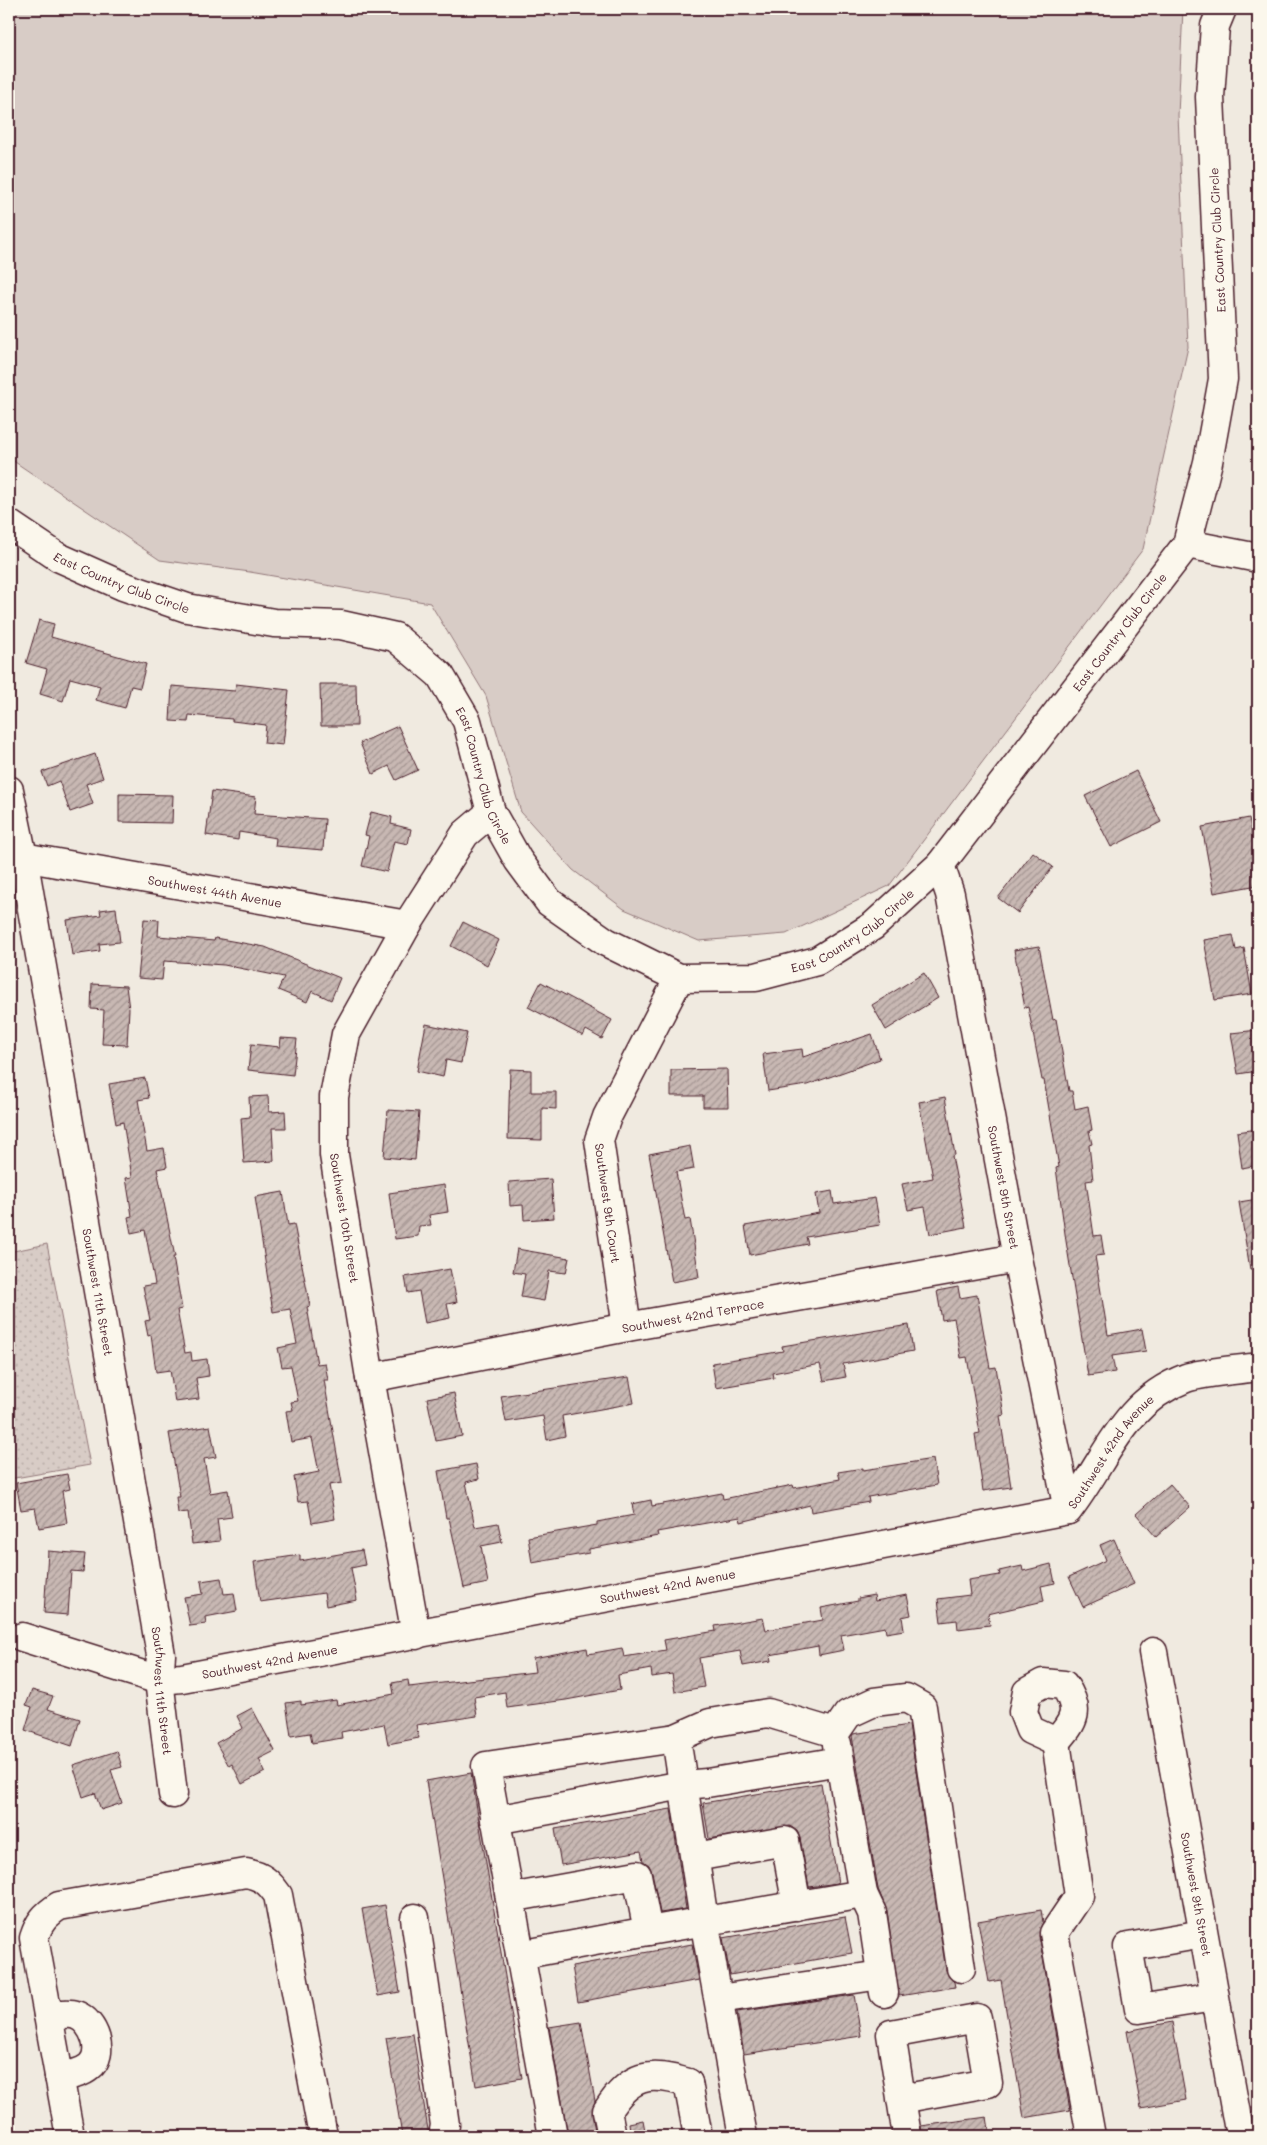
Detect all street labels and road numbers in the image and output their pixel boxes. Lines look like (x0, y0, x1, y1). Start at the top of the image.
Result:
street label: East Country Club Circle (1205, 167, 1229, 313)
street label: East Country Club Circle (50, 548, 192, 616)
street label: East Country Club Circle (1069, 570, 1170, 694)
street label: East Country Club Circle (452, 704, 515, 847)
street label: Southwest 44th Avenue (147, 871, 283, 911)
street label: East Country Club Circle (789, 885, 917, 976)
street label: Southwest 9th Street (985, 1124, 1023, 1251)
street label: Southwest 9th Court (592, 1142, 624, 1264)
street label: Southwest 10th Street (327, 1152, 363, 1284)
street label: Southwest 11th Street (79, 1227, 117, 1357)
street label: Southwest 42nd Terrace (620, 1295, 765, 1336)
street label: Southwest 42nd Avenue (1064, 1391, 1157, 1512)
street label: Southwest 42nd Avenue (599, 1565, 737, 1607)
street label: Southwest 11th Street (148, 1625, 176, 1756)
street label: Southwest 42nd Avenue (201, 1641, 339, 1682)
street label: Southwest 9th Street (1178, 1831, 1215, 1957)

